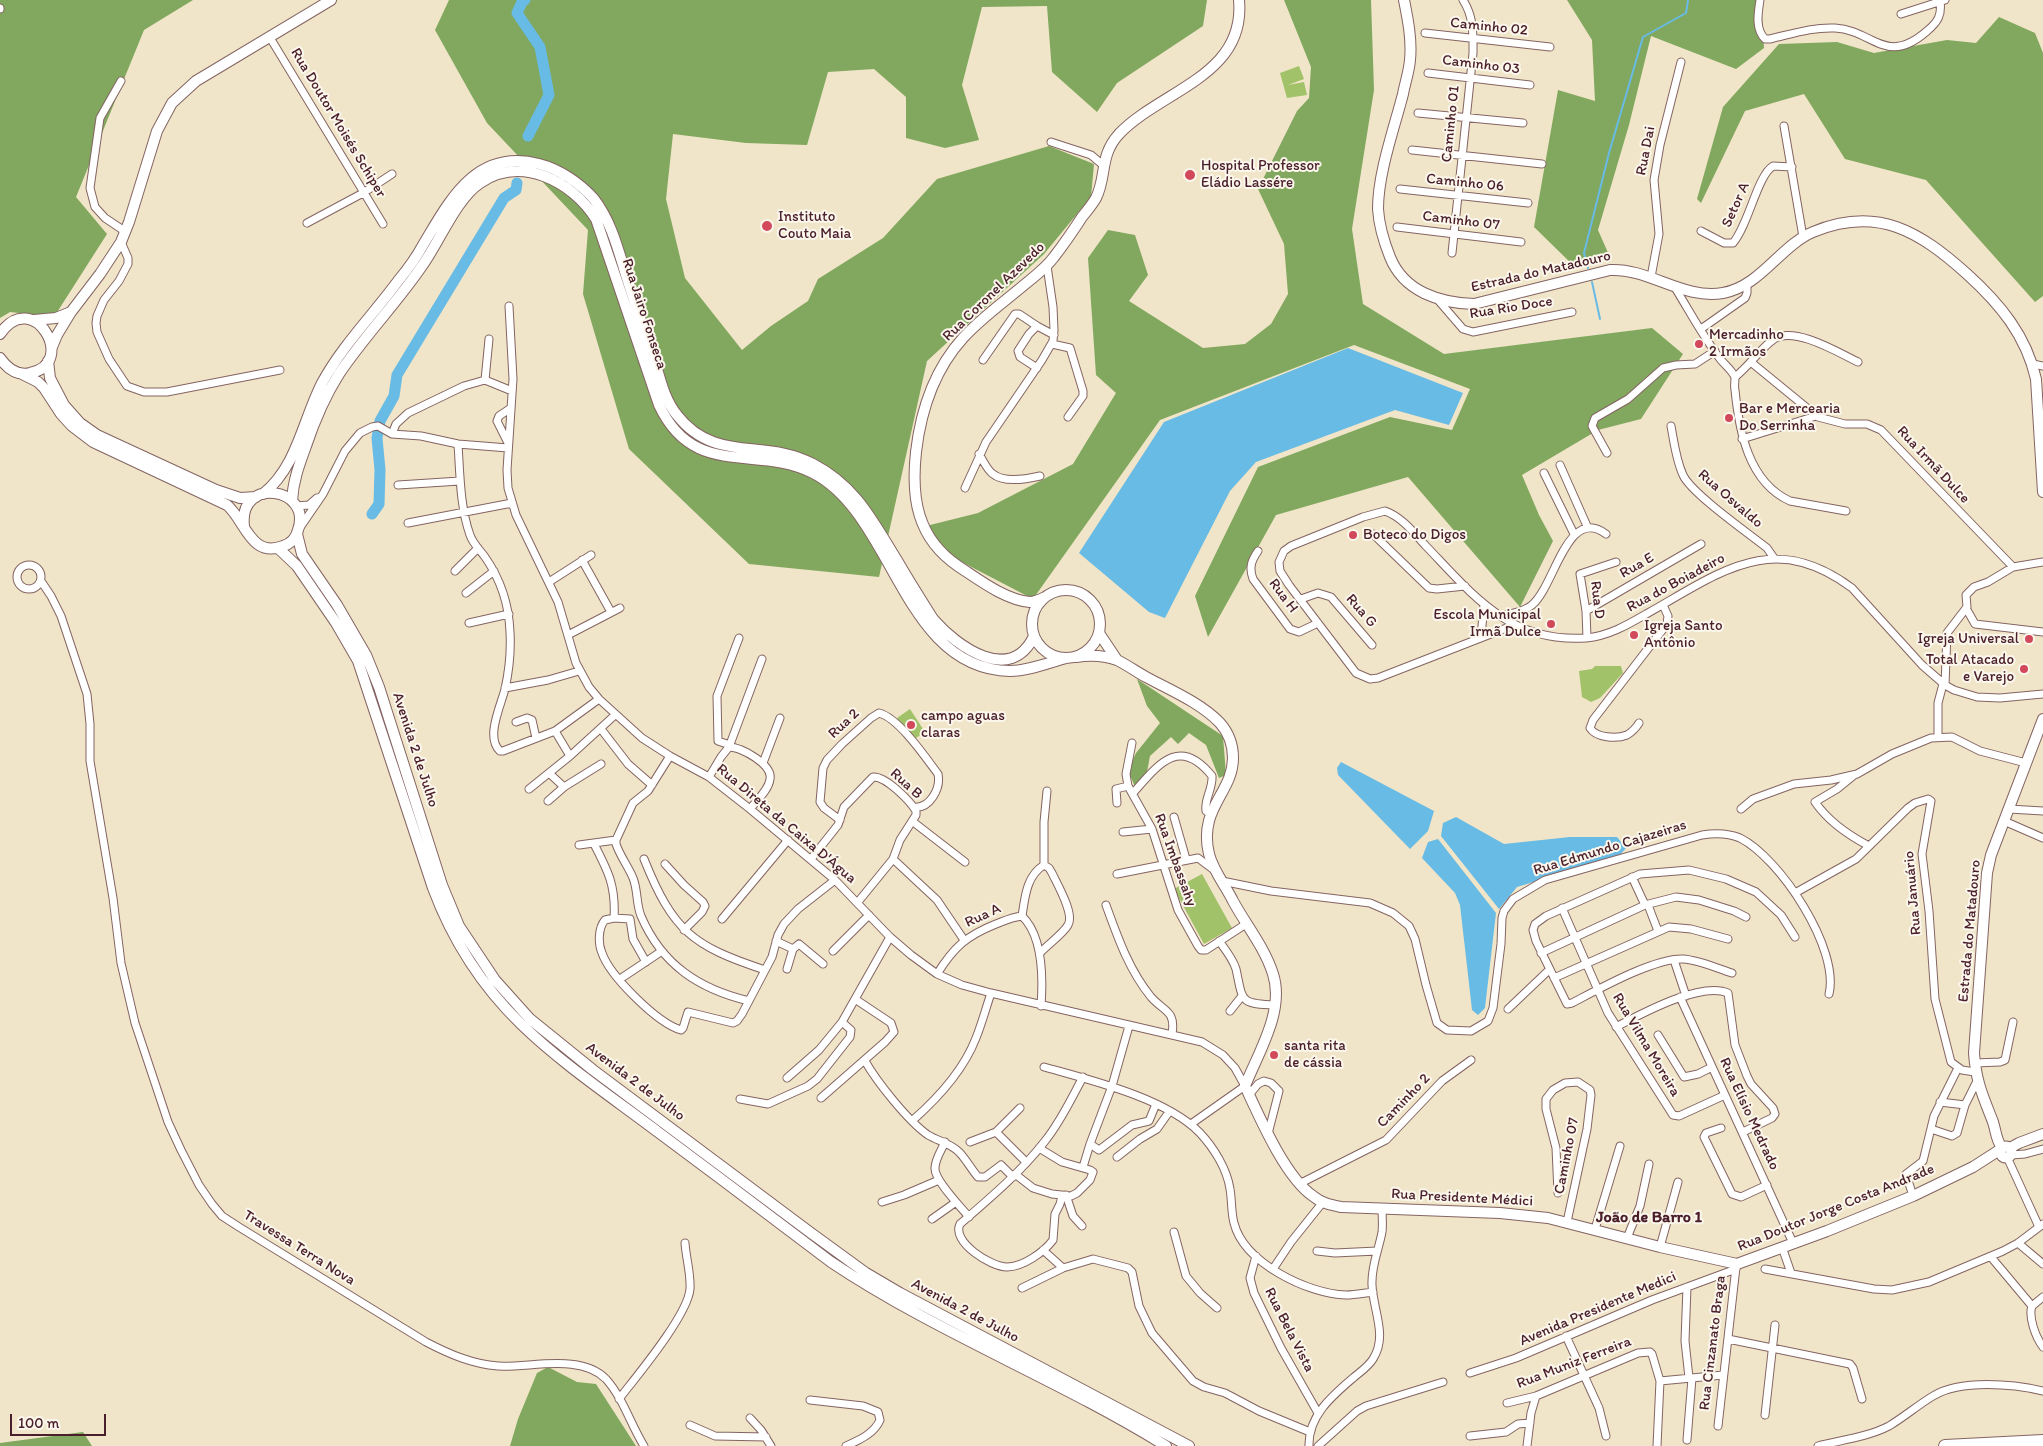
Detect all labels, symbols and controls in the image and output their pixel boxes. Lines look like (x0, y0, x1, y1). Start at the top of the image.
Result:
street label: Caminho 02 (1449, 14, 1529, 40)
street label: Rua Doutor Moisés Schiper (286, 45, 390, 201)
street label: Caminho 03 (1441, 51, 1521, 79)
street label: Caminho 01 (1438, 85, 1464, 163)
street label: Rua Dai (1632, 125, 1660, 177)
place label: Hospital Professor Eládio Lassére (1201, 157, 1320, 192)
marker: Hospital Professor Eládio Lassére (1183, 168, 1197, 182)
street label: Caminho 06 (1425, 170, 1505, 196)
street label: Setor A (1718, 180, 1754, 230)
street label: Caminho 07 (1421, 207, 1501, 235)
place label: Instituto Couto Maia (778, 208, 851, 243)
marker: Instituto Couto Maia (760, 219, 774, 233)
street label: Rua Coronel Azevedo (939, 238, 1049, 346)
street label: Estrada do Matadouro (1469, 247, 1613, 297)
street label: Rua Jairo Fonseca (618, 256, 670, 372)
street label: Rua Rio Doce (1468, 293, 1554, 323)
place label: Mercadinho 2 Irmãos (1709, 326, 1784, 361)
marker: Mercadinho 2 Irmãos (1693, 338, 1705, 350)
place label: Bar e Mercearia Do Serrinha (1739, 400, 1840, 435)
marker: Bar e Mercearia Do Serrinha (1723, 412, 1735, 424)
street label: Rua Irmã Dulce (1893, 423, 1973, 507)
street label: Rua Osvaldo (1694, 466, 1766, 532)
place label: Boteco do Digos (1363, 526, 1466, 544)
marker: Boteco do Digos (1347, 529, 1359, 541)
street label: Rua E (1617, 549, 1657, 583)
street label: Rua do Boiadeiro (1624, 549, 1728, 617)
street label: Rua H (1264, 575, 1302, 617)
street label: Rua D (1586, 580, 1608, 620)
street label: Rua G (1342, 591, 1380, 631)
place label: Escola Municipal Irmã Dulce (1434, 606, 1541, 641)
place label: Igreja Santo Antônio (1644, 617, 1723, 652)
marker: Escola Municipal Irmã Dulce (1545, 618, 1557, 630)
marker: Igreja Santo Antônio (1628, 629, 1640, 641)
place label: Igreja Universal (1917, 630, 2019, 648)
marker: Igreja Universal (2023, 633, 2035, 645)
place label: Total Atacado e Varejo (1926, 651, 2014, 686)
marker: Total Atacado e Varejo (2018, 663, 2030, 675)
street label: Avenida 2 de Julho (388, 690, 442, 810)
street label: Rua 2 (825, 705, 863, 743)
place label: campo aguas claras (921, 707, 1005, 742)
marker: campo aguas claras (905, 719, 917, 731)
street label: Rua Direta da Caixa D'Água (713, 760, 859, 888)
street label: Rua B (886, 765, 926, 803)
street label: Rua Imbassahy (1150, 811, 1200, 909)
street label: Rua Edmundo Cajazeiras (1531, 816, 1689, 880)
street label: Rua Januário (1900, 850, 1926, 936)
street label: Estrada do Matadouro (1955, 859, 1985, 1003)
street label: Rua A (962, 900, 1004, 932)
street label: Rua Vilma Moreira (1608, 990, 1684, 1100)
place label: santa rita de cássia (1284, 1037, 1346, 1072)
street label: Avenida 2 de Julho (582, 1039, 688, 1125)
marker: santa rita de cássia (1268, 1049, 1280, 1061)
street label: Rua Elísio Medrado (1715, 1055, 1783, 1173)
street label: Caminho 2 (1374, 1070, 1434, 1132)
street label: Caminho 07 (1551, 1116, 1583, 1196)
street label: Rua Doutor Jorge Costa Andrade (1735, 1160, 1937, 1256)
street label: Rua Presidente Médici (1391, 1185, 1533, 1211)
street label: Travessa Terra Nova (240, 1206, 358, 1290)
district label: João de Barro 1 (1596, 1208, 1702, 1228)
street label: Avenida Presidente Medici (1517, 1268, 1679, 1350)
street label: Avenida 2 de Julho (908, 1275, 1022, 1347)
street label: Rua Cinzanato Braga (1696, 1275, 1730, 1411)
street label: Rua Bela Vista (1260, 1285, 1318, 1375)
street label: Rua Muniz Ferreira (1514, 1333, 1634, 1393)
scale bar (12, 1404, 109, 1436)
text: 100 m (18, 1414, 59, 1432)

